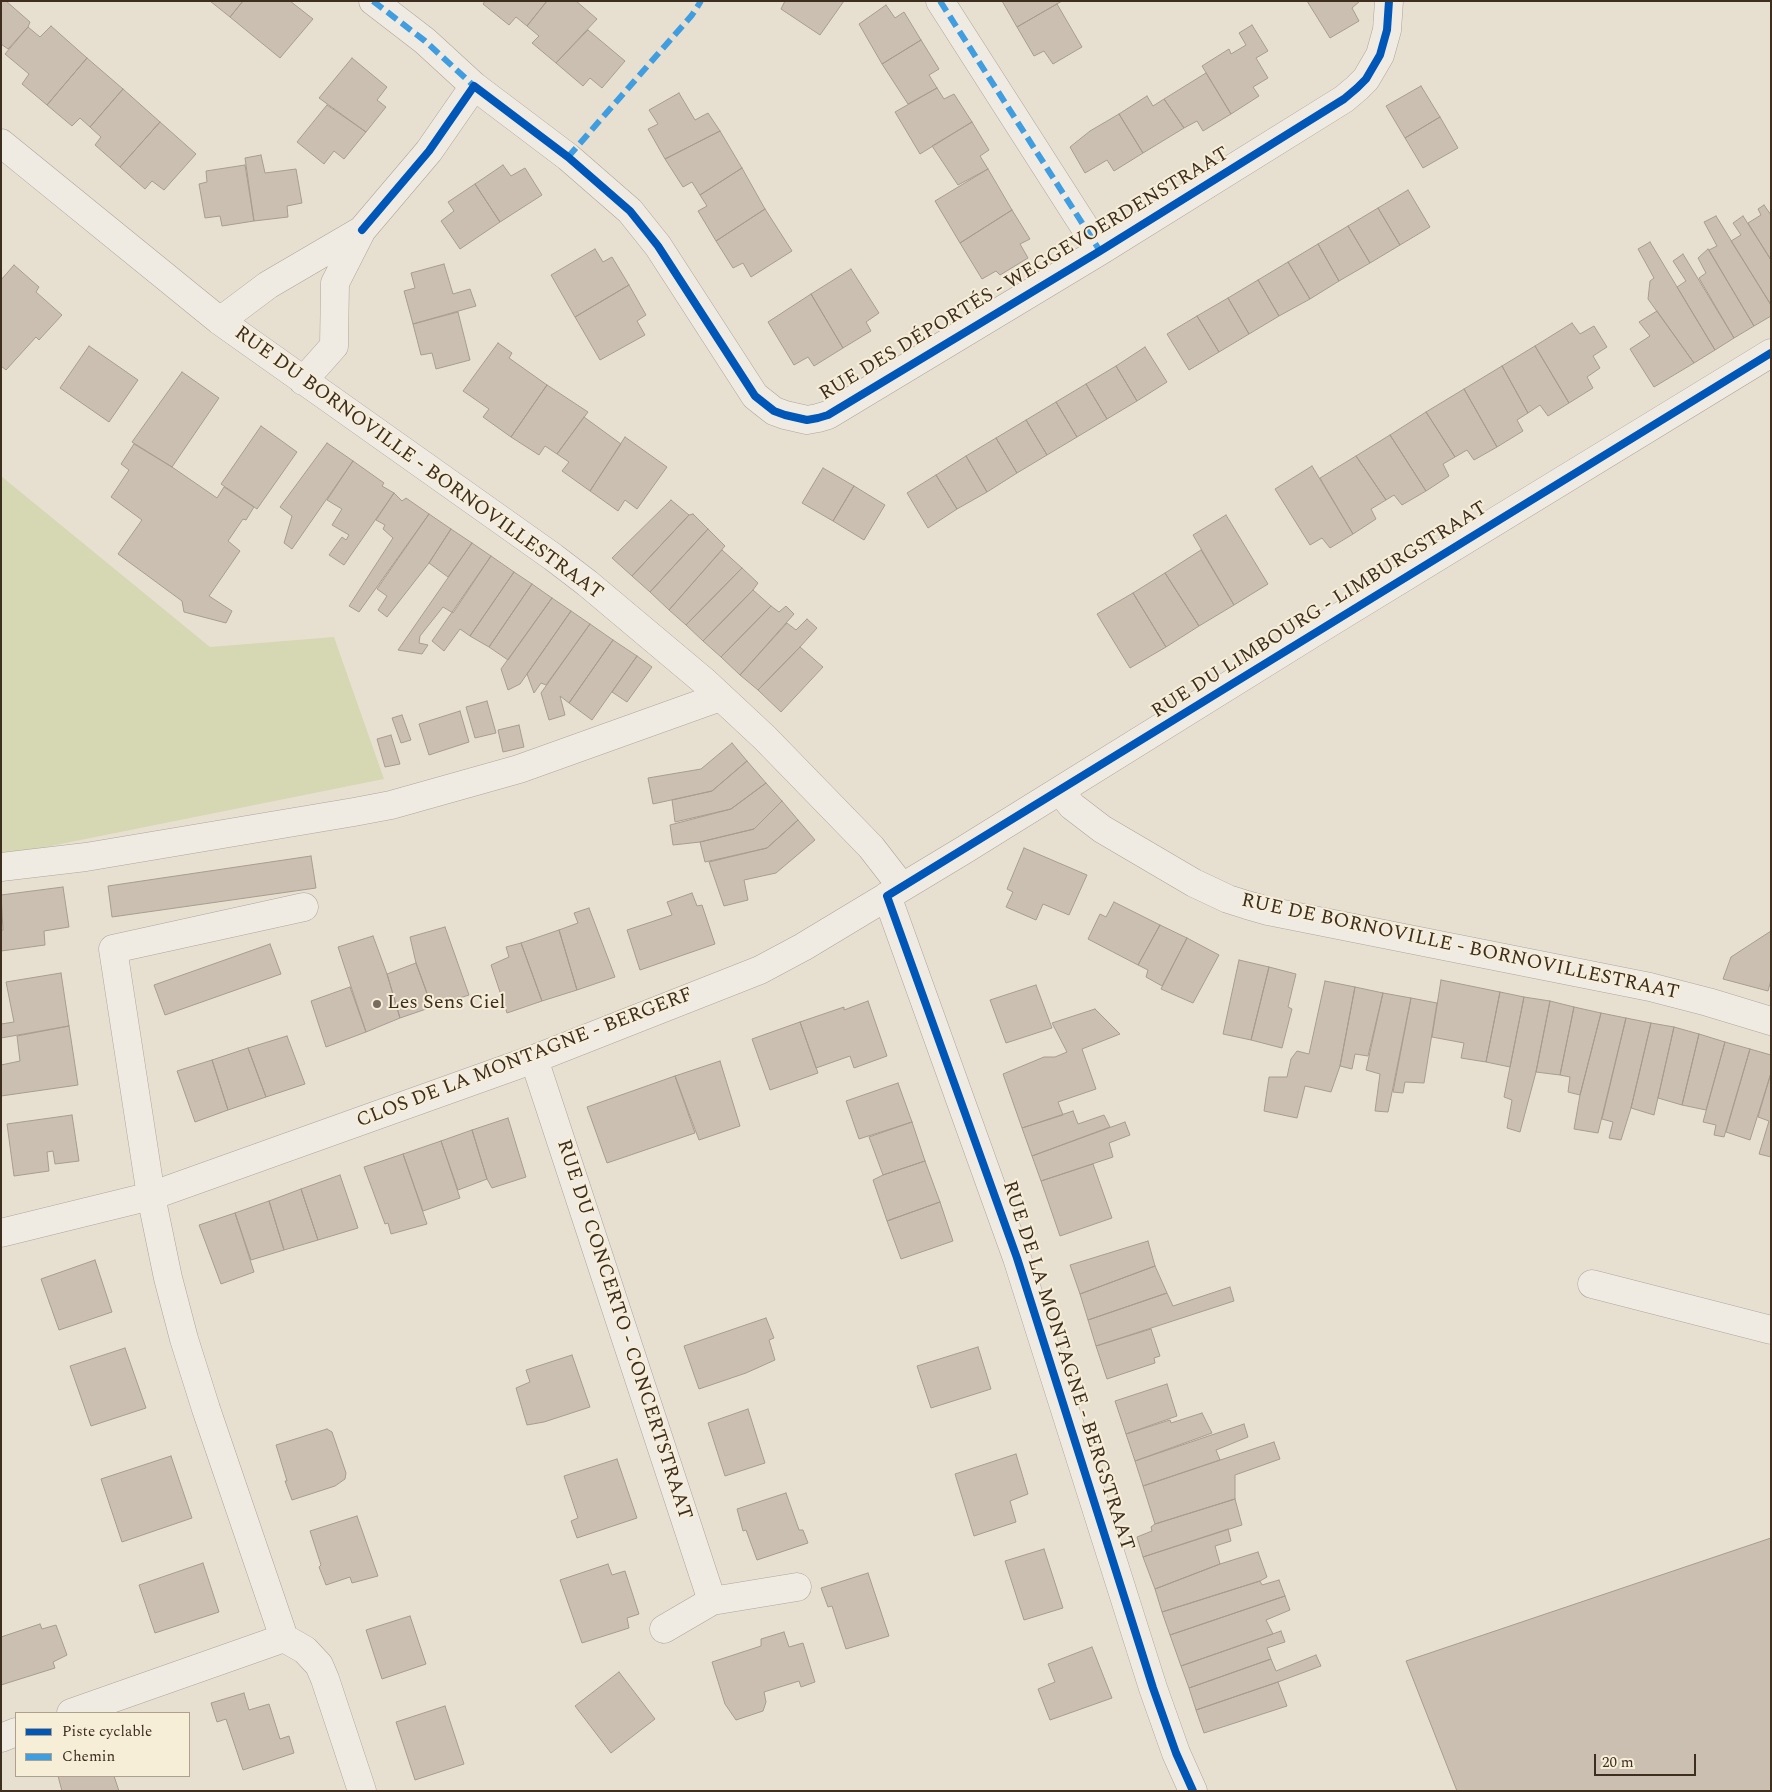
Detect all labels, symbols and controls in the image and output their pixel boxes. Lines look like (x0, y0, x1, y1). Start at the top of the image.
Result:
street label: RUE DES DÉPORTÉS - WEGGEVOERDENSTRAAT (816, 143, 1234, 407)
street label: RUE DU BORNOVILLE - BORNOVILLESTRAAT (229, 322, 607, 606)
street label: RUE DU LIMBOURG - LIMBURGSTRAAT (1148, 497, 1492, 725)
street label: RUE DE BORNOVILLE - BORNOVILLESTRAAT (1239, 890, 1681, 1006)
street label: CLOS DE LA MONTAGNE - BERGERF (354, 984, 696, 1134)
place label: Les Sens Ciel (387, 992, 505, 1016)
marker: Les Sens Ciel (371, 998, 383, 1010)
street label: RUE DU CONCERTO - CONCERTSTRAAT (550, 1137, 696, 1523)
street label: RUE DE LA MONTAGNE - BERGSTRAAT (996, 1178, 1138, 1554)
legend (15, 1712, 190, 1777)
text: Piste cyclable (62, 1720, 152, 1743)
scale bar (1597, 1744, 1700, 1776)
text: Chemin (62, 1745, 115, 1768)
text: 20 m (1602, 1751, 1634, 1774)

